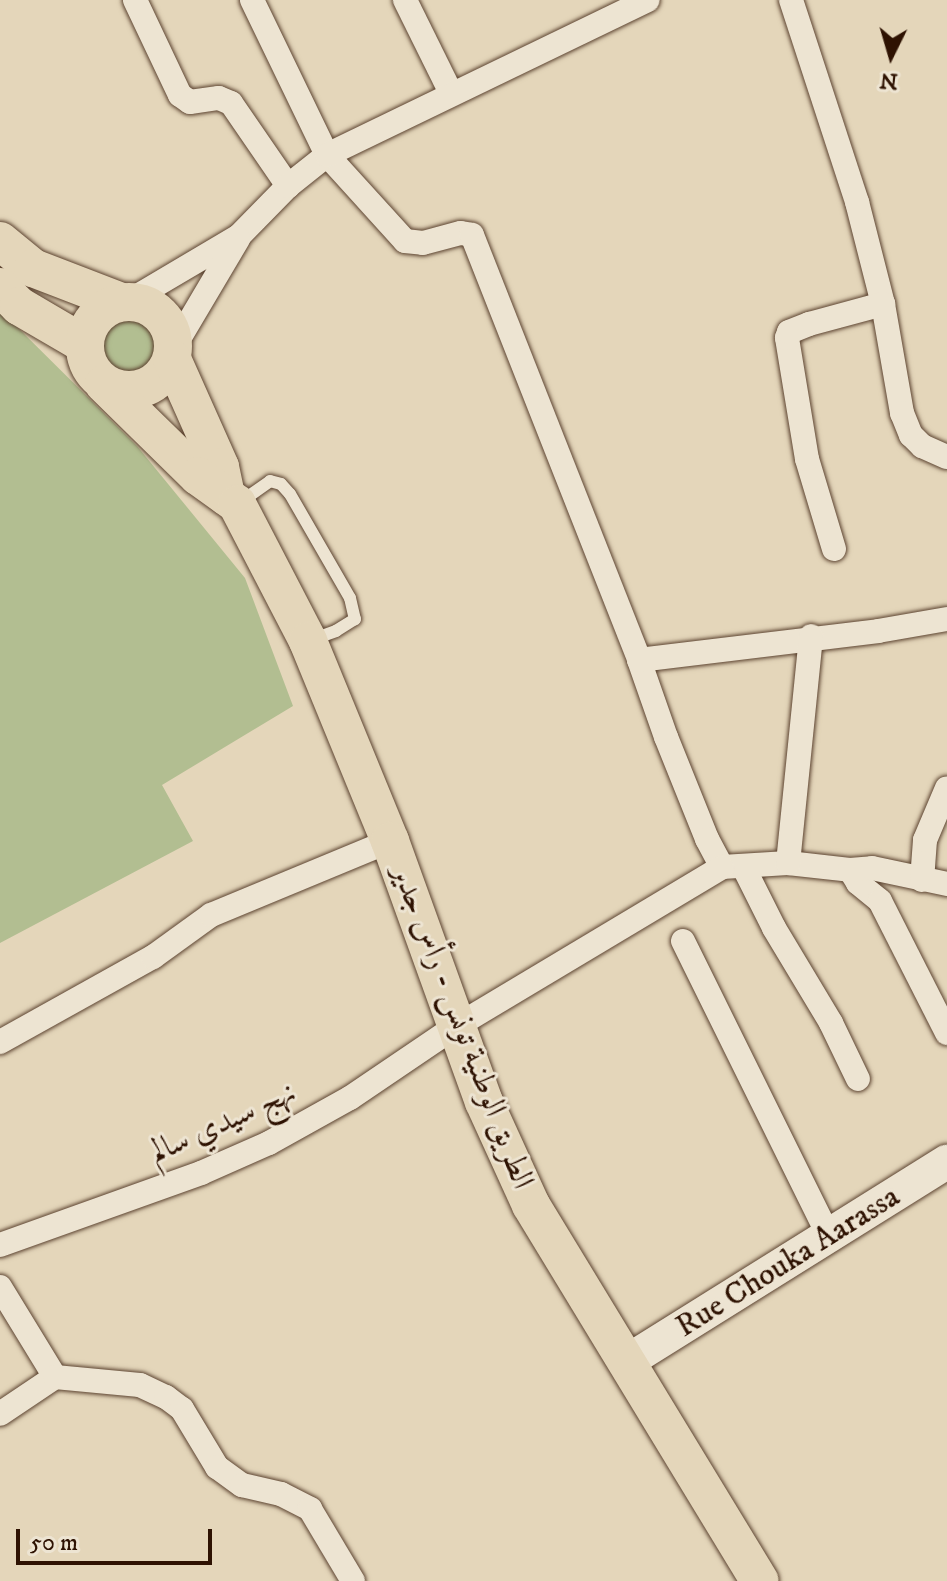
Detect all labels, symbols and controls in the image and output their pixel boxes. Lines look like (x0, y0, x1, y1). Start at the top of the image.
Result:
north arrow (851, 16, 931, 96)
text: N (879, 66, 899, 95)
street label: الطريق الوطنية تونس - رأس جدير (382, 860, 542, 1194)
street label: نهج سيدي سالم (144, 1074, 302, 1172)
street label: Rue Chouka Aarassa (669, 1178, 907, 1346)
scale bar (20, 1513, 216, 1563)
text: 50 m (30, 1528, 78, 1558)

